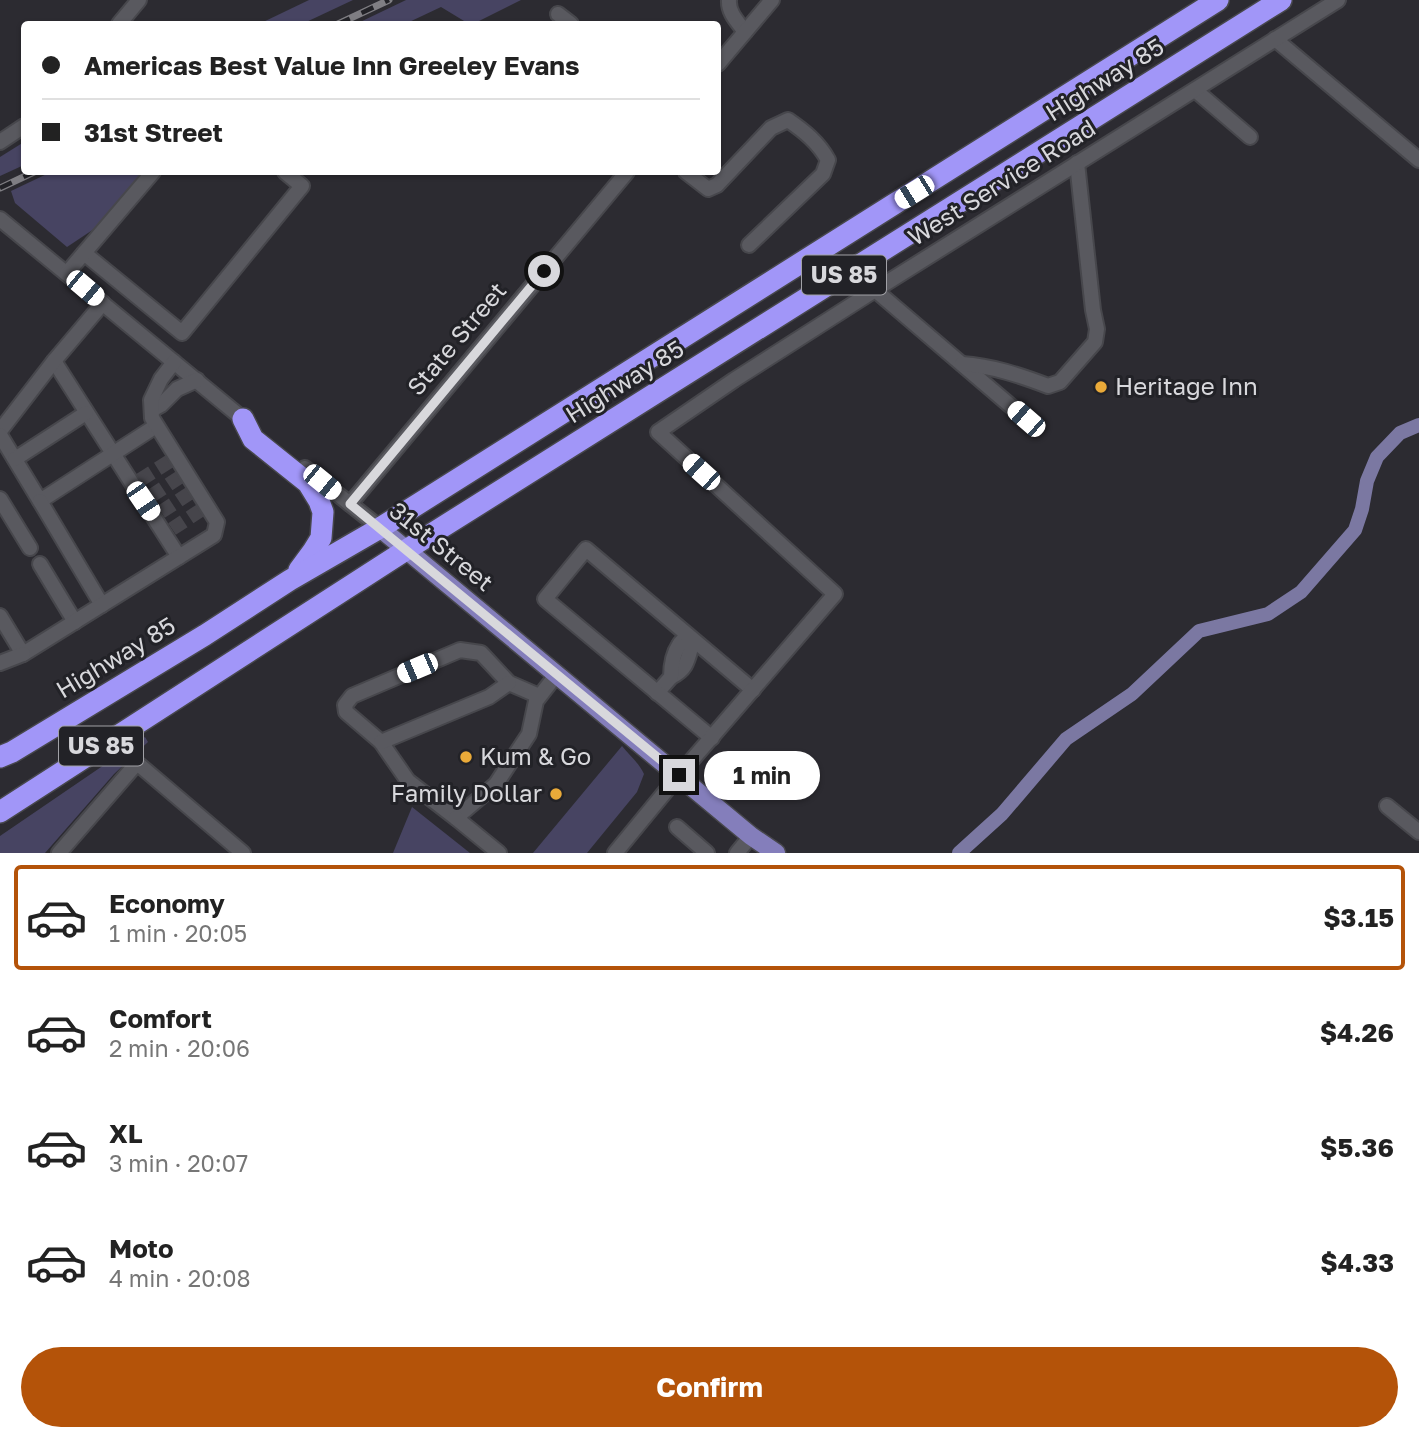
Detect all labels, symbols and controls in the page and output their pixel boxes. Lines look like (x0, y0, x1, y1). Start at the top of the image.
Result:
street label: Highway 85 (1040, 31, 1169, 127)
text: Americas Best Value Inn Greeley Evans (84, 50, 580, 81)
street label: West Service Road (902, 112, 1100, 251)
text: 31st Street (84, 117, 223, 148)
car (891, 172, 938, 212)
route start (528, 255, 560, 287)
road number: US 85 (802, 256, 886, 294)
car (63, 266, 108, 310)
street label: State Street (400, 276, 511, 400)
street label: Highway 85 (560, 333, 689, 429)
place label: Heritage Inn (1115, 371, 1258, 400)
marker: Heritage Inn (1093, 379, 1109, 395)
car (1004, 397, 1049, 441)
car (679, 450, 724, 494)
car (300, 461, 345, 503)
car (123, 478, 164, 524)
street label: 31st Street (384, 495, 500, 596)
street label: Highway 85 (50, 610, 180, 704)
car (394, 650, 441, 686)
road number: US 85 (59, 726, 143, 766)
place label: Kum & Go (480, 741, 591, 770)
marker: Kum & Go (458, 749, 474, 765)
callout: 1 min (704, 750, 819, 800)
route end (663, 759, 695, 791)
text: 1 min (733, 761, 791, 789)
place label: Family Dollar (391, 778, 542, 807)
marker: Family Dollar (548, 786, 564, 802)
icon: car (25, 886, 88, 949)
text: Economy (109, 888, 225, 919)
text: $3.15 (1323, 902, 1394, 933)
text: 1 min · 20:05 (109, 919, 247, 947)
icon: car (25, 1001, 88, 1064)
text: Comfort (109, 1003, 212, 1034)
text: $4.26 (1320, 1017, 1394, 1048)
text: 2 min · 20:06 (109, 1034, 250, 1062)
icon: car (25, 1116, 88, 1179)
text: XL (109, 1118, 143, 1149)
text: $5.36 (1320, 1132, 1394, 1163)
text: 3 min · 20:07 (109, 1149, 248, 1177)
icon: car (25, 1231, 88, 1294)
text: Moto (109, 1233, 174, 1264)
text: $4.33 (1320, 1247, 1394, 1278)
text: 4 min · 20:08 (109, 1264, 251, 1292)
button: Confirm (21, 1347, 1398, 1427)

